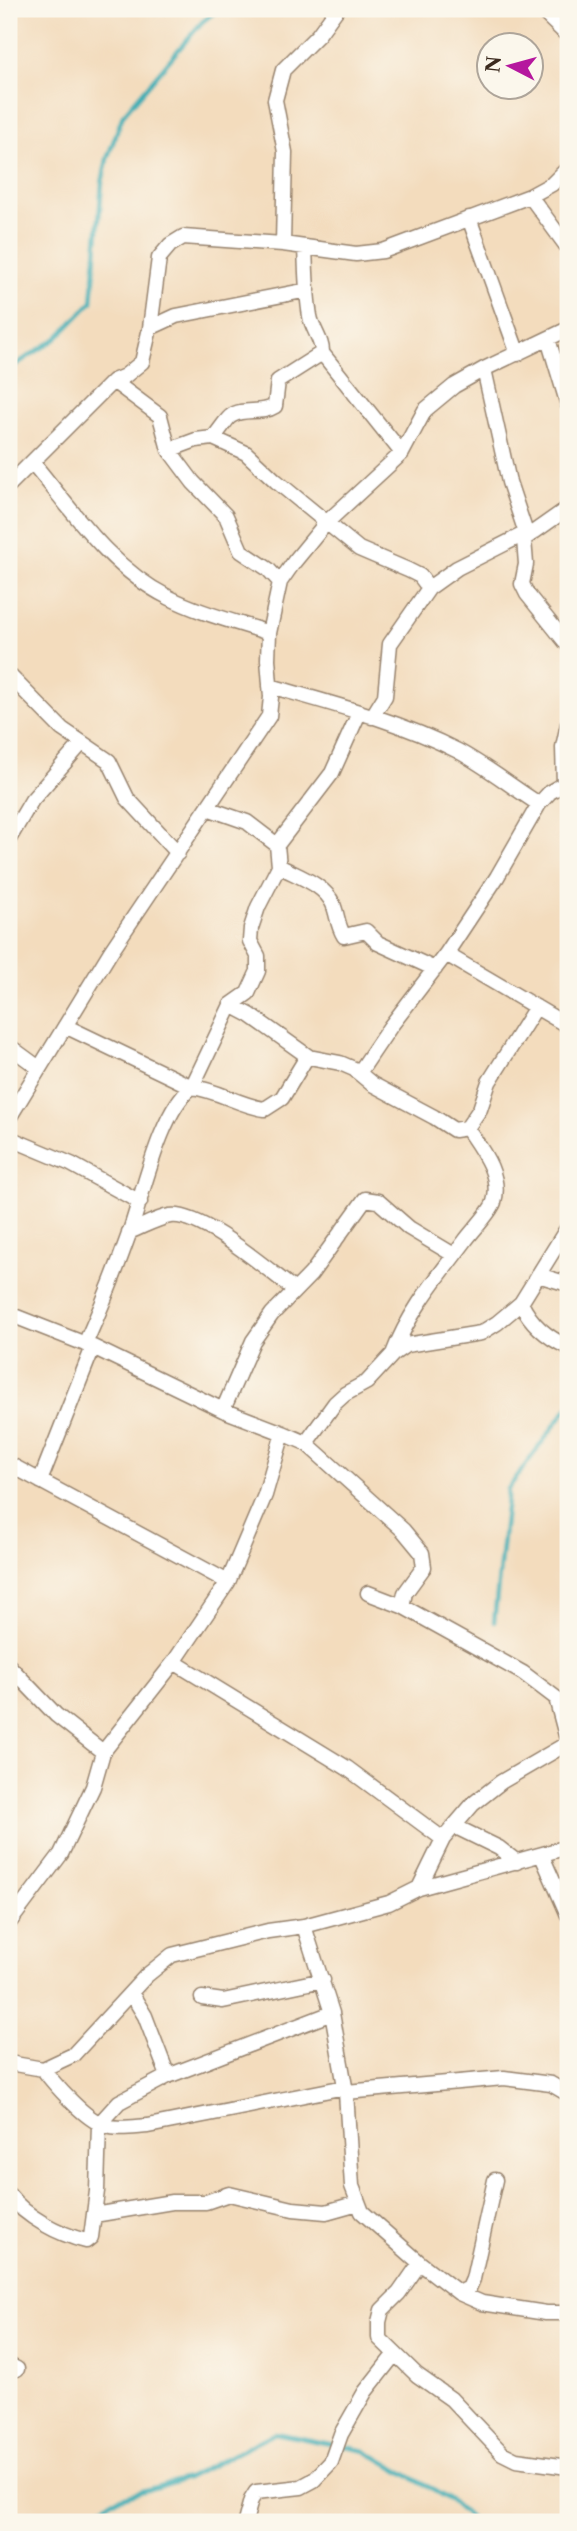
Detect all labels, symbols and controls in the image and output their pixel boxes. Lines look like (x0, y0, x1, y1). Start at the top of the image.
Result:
north arrow (476, 32, 546, 102)
text: N (481, 55, 506, 74)

